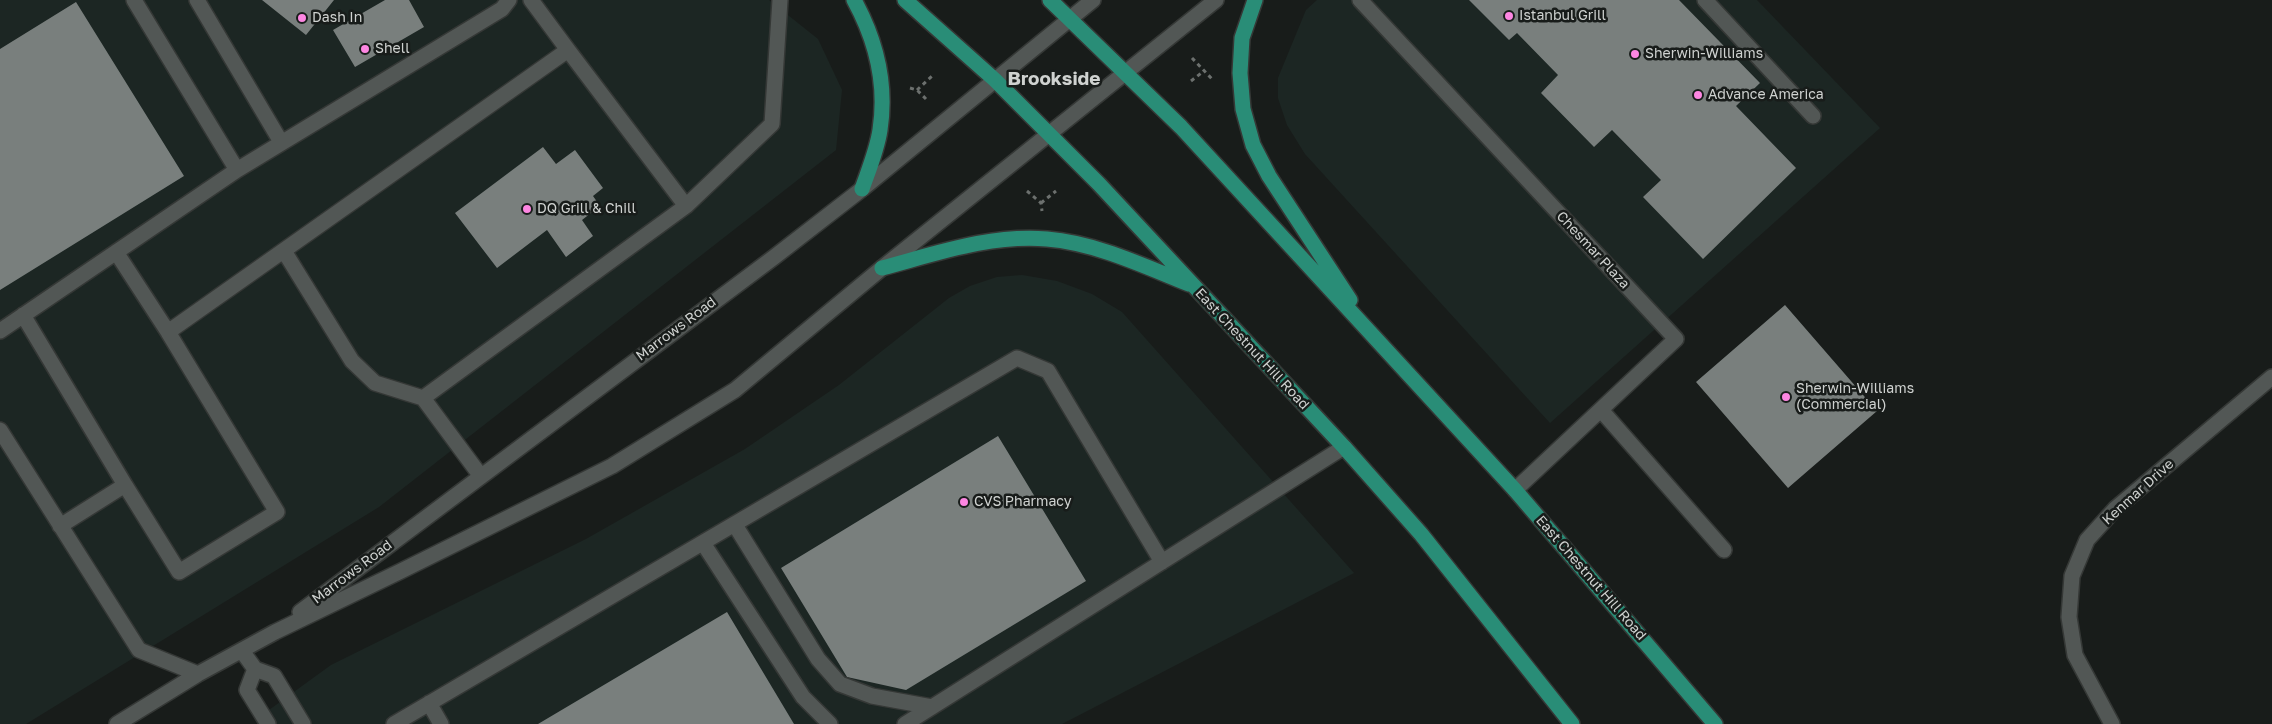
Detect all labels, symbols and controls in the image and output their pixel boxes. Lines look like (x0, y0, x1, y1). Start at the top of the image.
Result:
place label: Istanbul Grill (1519, 8, 1606, 24)
place label: Dash In (312, 10, 362, 26)
marker: Istanbul Grill (1503, 10, 1515, 22)
marker: Dash In (296, 12, 308, 24)
place label: Shell (375, 41, 410, 57)
marker: Shell (359, 43, 371, 55)
place label: Sherwin-Williams (1645, 46, 1763, 62)
marker: Sherwin-Williams (1629, 48, 1641, 60)
district label: Brookside (1008, 68, 1100, 90)
place label: Advance America (1708, 87, 1824, 103)
marker: Advance America (1692, 89, 1704, 101)
place label: DQ Grill & Chill (537, 201, 636, 217)
marker: DQ Grill & Chill (521, 203, 533, 215)
street label: Chesmar Plaza (1553, 208, 1633, 292)
street label: East Chestnut Hill Road (1191, 285, 1313, 413)
street label: Marrows Road (633, 294, 719, 364)
place label: Sherwin-Williams (Commercial) (1796, 381, 1914, 414)
marker: Sherwin-Williams (Commercial) (1780, 391, 1792, 403)
street label: Kenmar Drive (2099, 456, 2177, 528)
place label: CVS Pharmacy (974, 494, 1072, 510)
marker: CVS Pharmacy (958, 496, 970, 508)
street label: East Chestnut Hill Road (1532, 512, 1650, 644)
street label: Marrows Road (309, 537, 395, 607)

